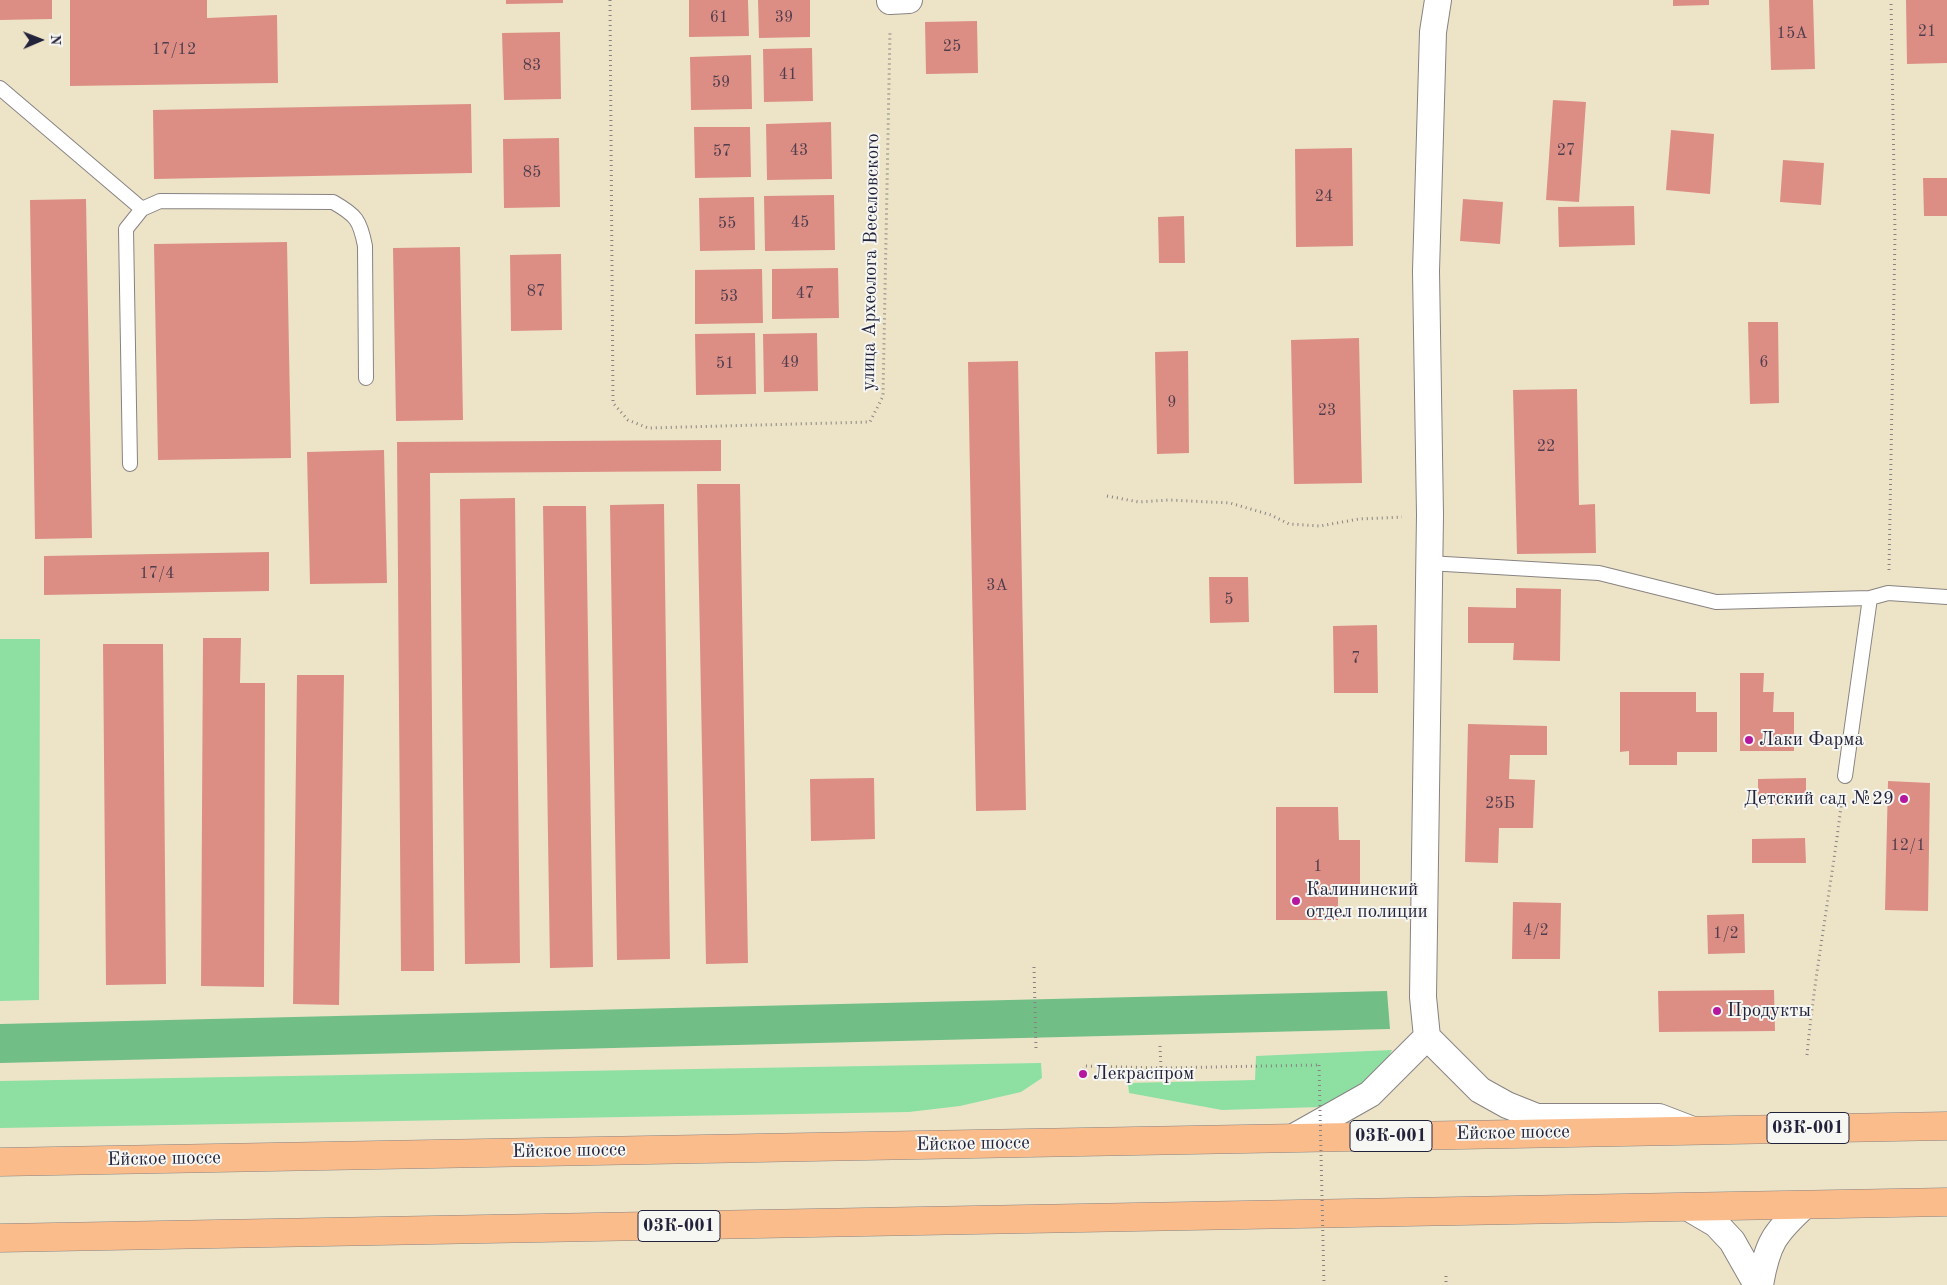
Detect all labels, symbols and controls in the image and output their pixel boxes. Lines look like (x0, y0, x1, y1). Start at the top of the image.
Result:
house number: 61 (710, 8, 728, 28)
house number: 39 (775, 8, 793, 28)
north arrow (15, 15, 65, 65)
house number: 21 (1918, 22, 1936, 42)
house number: 15А (1777, 24, 1807, 44)
text: N (48, 34, 62, 45)
house number: 25 (943, 37, 961, 57)
house number: 17/12 (152, 40, 196, 60)
house number: 83 (523, 56, 541, 76)
house number: 41 (779, 65, 797, 85)
house number: 59 (712, 73, 730, 93)
street label: улица Археолога Веселовского (857, 133, 885, 391)
house number: 43 (790, 141, 808, 161)
house number: 27 (1557, 141, 1575, 161)
house number: 57 (713, 142, 731, 162)
house number: 85 (523, 163, 541, 183)
house number: 24 (1315, 187, 1333, 207)
house number: 45 (791, 213, 809, 233)
house number: 55 (718, 214, 736, 234)
house number: 87 (527, 282, 545, 302)
house number: 47 (796, 284, 814, 304)
house number: 53 (720, 287, 738, 307)
house number: 49 (781, 353, 799, 373)
house number: 6 (1759, 353, 1769, 373)
house number: 51 (716, 354, 734, 374)
house number: 9 (1167, 393, 1177, 413)
house number: 23 (1318, 401, 1336, 421)
house number: 22 (1537, 437, 1555, 457)
house number: 17/4 (139, 564, 175, 584)
house number: 3А (986, 576, 1008, 596)
house number: 5 (1224, 590, 1234, 610)
house number: 7 (1351, 649, 1361, 669)
place label: Лаки Фарма (1759, 729, 1864, 751)
marker: Лаки Фарма (1743, 734, 1755, 746)
place label: Детский сад №29 (1744, 788, 1894, 810)
marker: Детский сад №29 (1898, 793, 1910, 805)
house number: 25Б (1485, 794, 1515, 814)
house number: 12/1 (1890, 836, 1926, 856)
house number: 1 (1313, 857, 1323, 877)
place label: Калининский отдел полиции (1306, 879, 1428, 923)
marker: Калининский отдел полиции (1290, 895, 1302, 907)
house number: 4/2 (1523, 921, 1549, 941)
house number: 1/2 (1713, 924, 1739, 944)
place label: Продукты (1727, 1000, 1811, 1022)
marker: Продукты (1711, 1005, 1723, 1017)
place label: Лекраспром (1093, 1063, 1194, 1085)
marker: Лекраспром (1077, 1068, 1089, 1080)
road number: 03К-001 (1767, 1112, 1849, 1144)
road number: 03К-001 (1350, 1120, 1432, 1152)
street label: Ейское шоссе (1456, 1121, 1570, 1145)
street label: Ейское шоссе (916, 1132, 1030, 1156)
street label: Ейское шоссе (512, 1139, 626, 1163)
street label: Ейское шоссе (107, 1147, 221, 1171)
road number: 03К-001 (638, 1210, 720, 1242)

